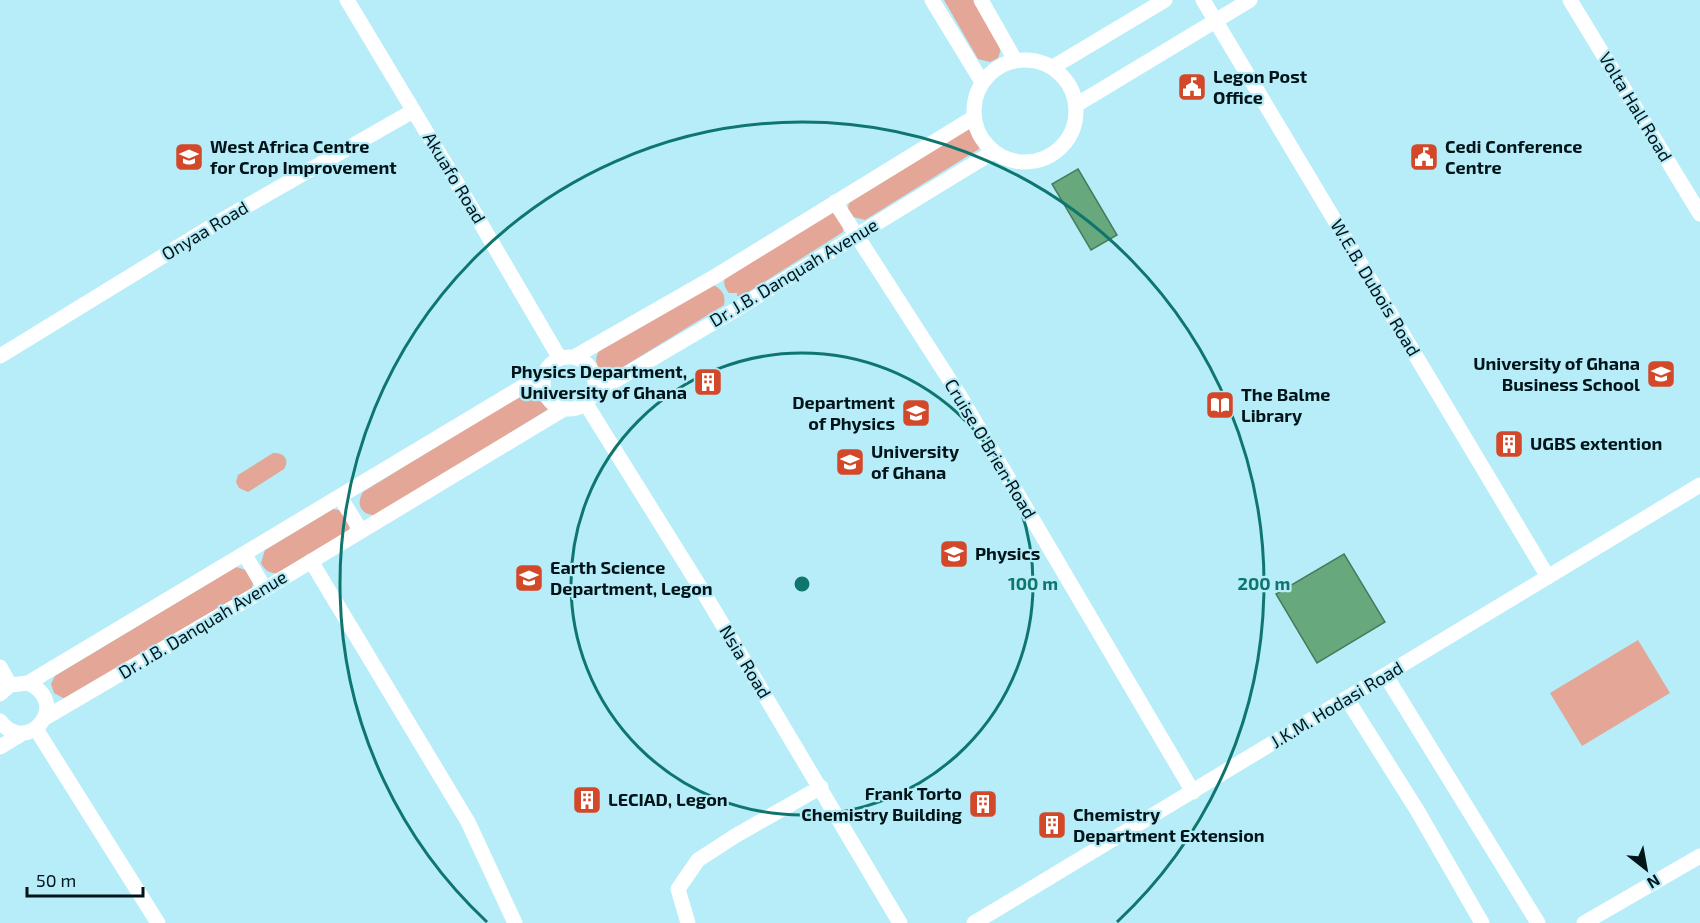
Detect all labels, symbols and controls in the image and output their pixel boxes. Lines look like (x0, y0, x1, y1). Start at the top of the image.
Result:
street label: Volta Hall Road (1594, 48, 1677, 165)
place label: Legon Post Office (1213, 65, 1308, 108)
public building icon: Legon Post Office (1176, 71, 1208, 103)
street label: Akuafo Road (419, 128, 491, 227)
place label: West Africa Centre for Crop Improvement (210, 135, 397, 178)
place label: Cedi Conference Centre (1445, 135, 1582, 178)
school or university icon: West Africa Centre for Crop Improvement (173, 141, 205, 173)
public building icon: Cedi Conference Centre (1408, 141, 1440, 173)
street label: Onyaa Road (157, 196, 252, 265)
street label: Dr. J.B. Danquah Avenue (705, 213, 882, 331)
street label: W.E.B. Dubois Road (1326, 215, 1425, 360)
place label: University of Ghana Business School (1473, 352, 1640, 395)
school or university icon: University of Ghana Business School (1645, 358, 1677, 390)
place label: Physics Department, University of Ghana (511, 360, 687, 403)
building icon: Physics Department, University of Ghana (692, 366, 724, 398)
street label: Cruise O'Brien Road (940, 375, 1041, 522)
place label: The Balme Library (1241, 383, 1330, 426)
library icon: The Balme Library (1204, 389, 1236, 421)
place label: Department of Physics (792, 391, 896, 434)
school or university icon: Department of Physics (900, 397, 932, 429)
building icon: UGBS extention (1493, 428, 1525, 460)
place label: UGBS extention (1530, 432, 1662, 454)
place label: University of Ghana (871, 440, 960, 483)
school or university icon: University of Ghana (834, 446, 866, 478)
school or university icon: Physics (938, 538, 970, 570)
place label: Physics (975, 542, 1040, 564)
place label: Earth Science Department, Legon (550, 556, 713, 599)
school or university icon: Earth Science Department, Legon (513, 562, 545, 594)
street label: Dr. J.B. Danquah Avenue (114, 565, 291, 683)
text: 100 m (1008, 572, 1058, 594)
text: 200 m (1238, 572, 1290, 594)
centre of rings (792, 574, 812, 594)
street label: Nsia Road (715, 621, 776, 702)
street label: J.K.M. Hodasi Road (1266, 656, 1407, 752)
place label: Frank Torto Chemistry Building (801, 782, 963, 825)
building icon: LECIAD, Legon (571, 784, 603, 816)
place label: LECIAD, Legon (608, 788, 728, 810)
building icon: Frank Torto Chemistry Building (967, 788, 999, 820)
place label: Chemistry Department Extension (1073, 803, 1265, 846)
building icon: Chemistry Department Extension (1036, 809, 1068, 841)
north arrow (1616, 839, 1676, 899)
scale bar (27, 860, 142, 898)
text: 50 m (36, 869, 76, 891)
text: N (1644, 871, 1664, 893)

